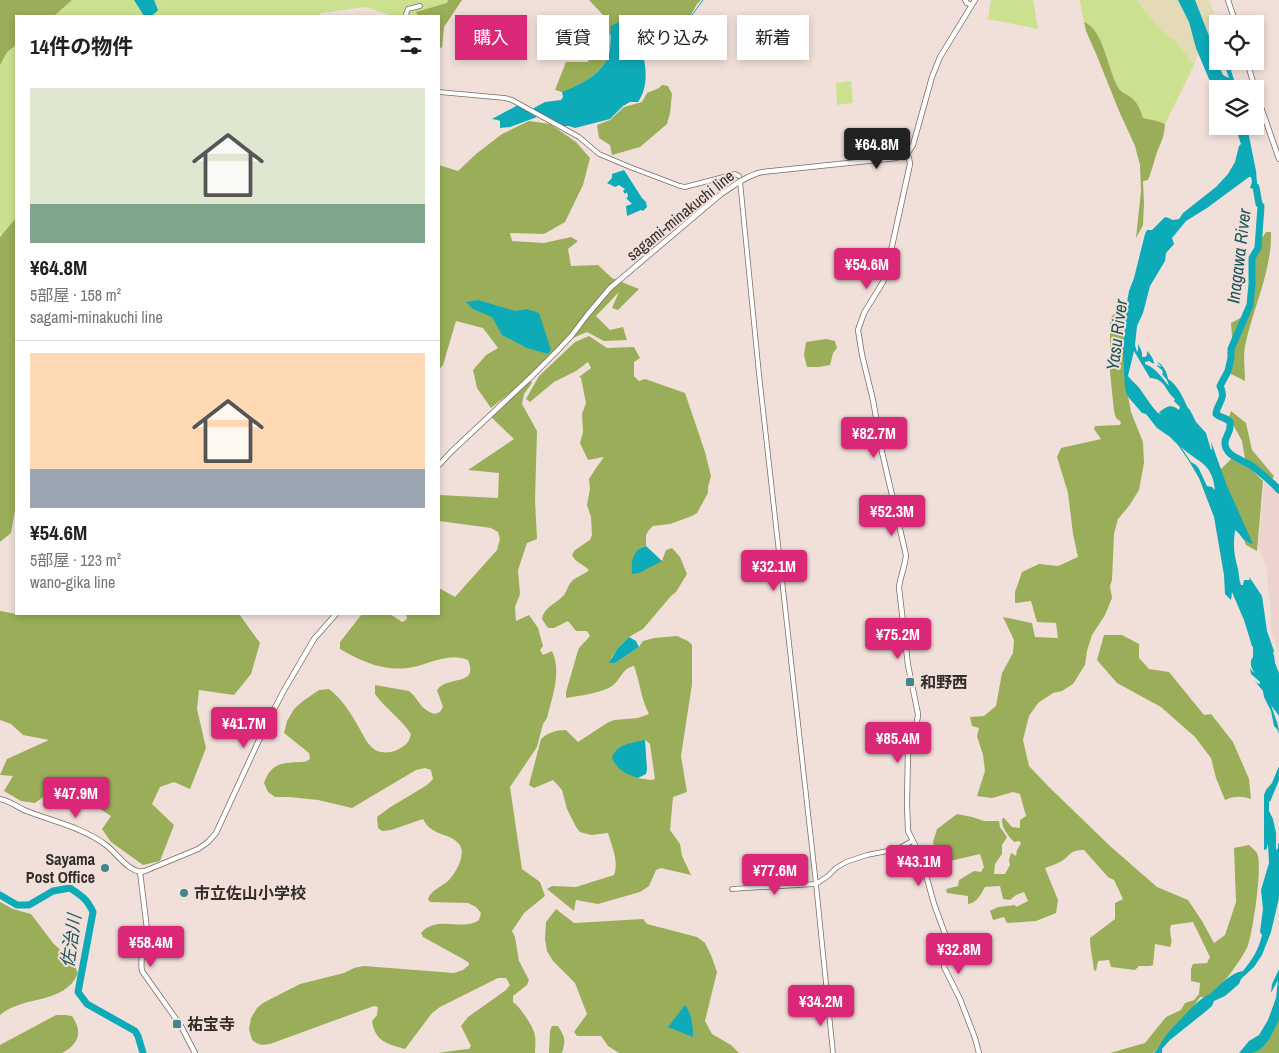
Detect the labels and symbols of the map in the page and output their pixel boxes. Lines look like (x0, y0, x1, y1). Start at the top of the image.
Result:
pin: ¥64.8M (836, 128, 918, 170)
street label: sagami-minakuchi line (622, 165, 738, 265)
water label: Inagawa River (1220, 206, 1257, 305)
pin: ¥54.6M (826, 248, 908, 290)
water label: Yasu River (1100, 297, 1133, 372)
pin: ¥82.7M (833, 416, 915, 459)
pin: ¥52.3M (851, 494, 933, 537)
pin: ¥32.1M (733, 550, 815, 592)
pin: ¥75.2M (857, 618, 939, 660)
place label: 和野西 (920, 671, 968, 693)
marker: 和野西 (904, 676, 916, 688)
pin: ¥41.7M (203, 706, 285, 749)
pin: ¥85.4M (857, 722, 939, 764)
pin: ¥47.9M (35, 776, 117, 819)
pin: ¥43.1M (878, 844, 960, 887)
place label: Sayama Post Office (26, 848, 96, 888)
pin: ¥77.6M (734, 854, 816, 896)
marker: Sayama Post Office (99, 862, 111, 874)
place label: 市立佐山小学校 (194, 882, 306, 904)
marker: 市立佐山小学校 (178, 887, 190, 899)
water label: 佐治川 (54, 910, 87, 969)
pin: ¥58.4M (110, 926, 192, 968)
pin: ¥32.8M (918, 932, 1000, 975)
pin: ¥34.2M (780, 984, 862, 1027)
place label: 祐宝寺 (187, 1013, 235, 1035)
marker: 祐宝寺 (171, 1018, 183, 1030)

